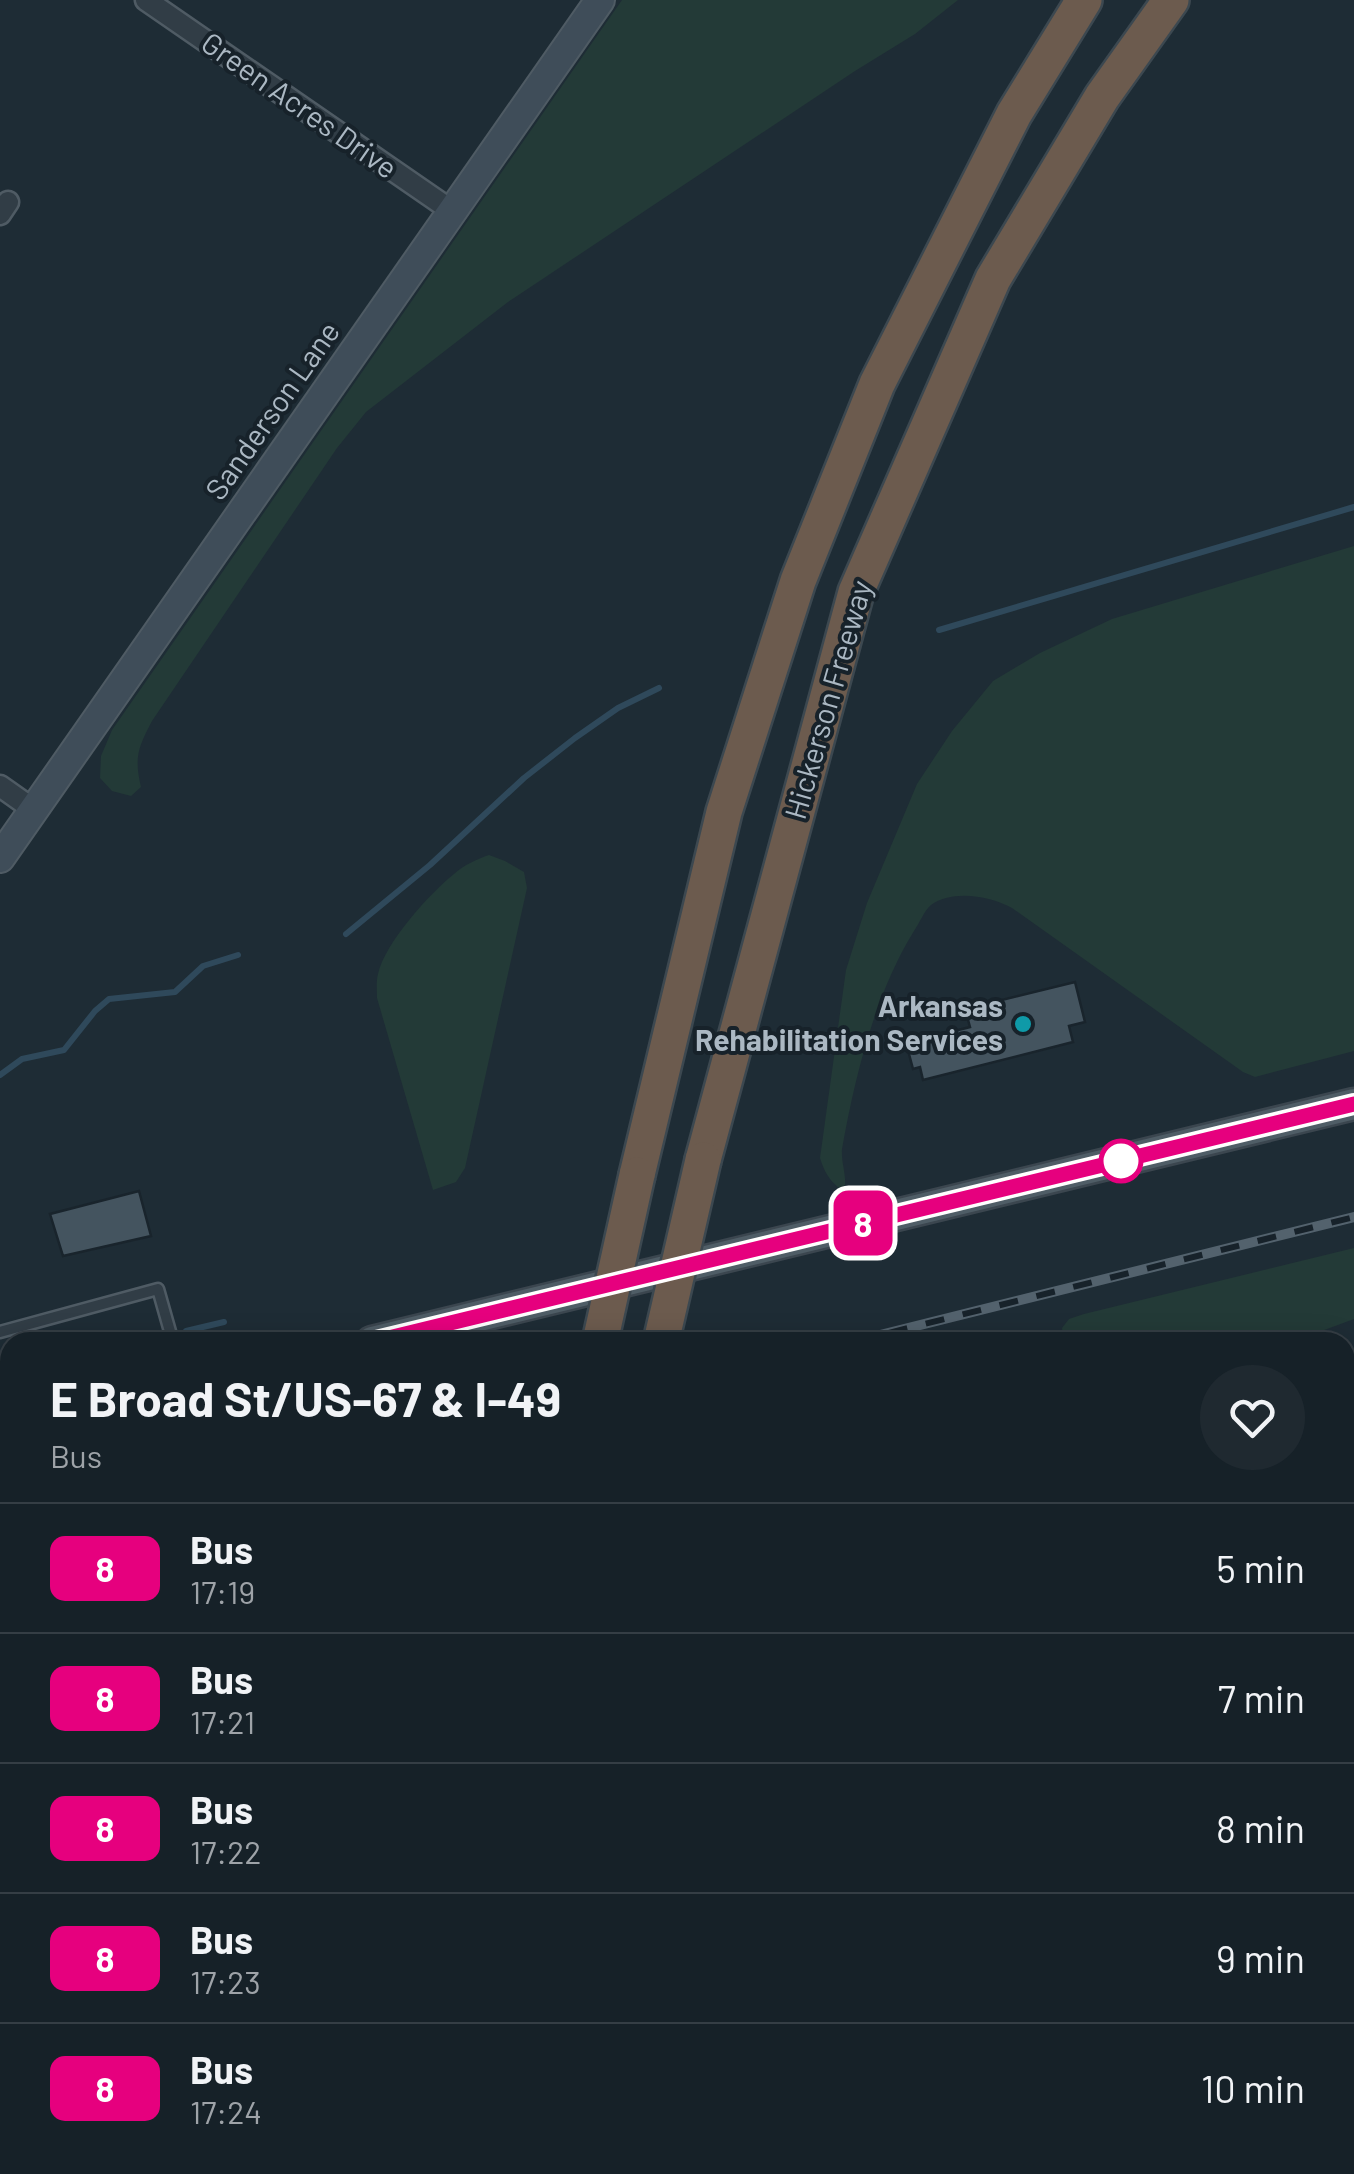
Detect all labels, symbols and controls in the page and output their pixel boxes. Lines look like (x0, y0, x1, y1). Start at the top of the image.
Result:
street label: Green Acres Drive (195, 24, 405, 185)
street label: Sanderson Lane (197, 314, 346, 506)
street label: Hickerson Freeway (776, 576, 878, 823)
place label: Arkansas Rehabilitation Services (695, 987, 1003, 1057)
marker: Arkansas Rehabilitation Services (1012, 1013, 1034, 1035)
unlabelled marker (1100, 1140, 1142, 1182)
line badge: 8 (830, 1190, 896, 1256)
text: 8 (854, 1202, 872, 1244)
button: heart (1200, 1365, 1305, 1470)
text: E Broad St/US-67 & I-49 (50, 1369, 561, 1427)
text: Bus (50, 1436, 102, 1474)
text: Bus (190, 1526, 253, 1572)
text: 5 min (1216, 1545, 1305, 1591)
text: 8 (96, 1547, 114, 1589)
text: 17:19 (190, 1572, 255, 1610)
text: Bus (190, 1656, 253, 1702)
text: 7 min (1218, 1675, 1305, 1721)
text: 8 (96, 1677, 114, 1719)
text: 17:21 (190, 1702, 255, 1740)
text: Bus (190, 1786, 253, 1832)
text: 8 min (1216, 1805, 1305, 1851)
text: 8 (96, 1807, 114, 1849)
text: 17:22 (190, 1832, 262, 1870)
text: Bus (190, 1916, 253, 1962)
text: 9 min (1216, 1935, 1305, 1981)
text: 8 (96, 1937, 114, 1979)
text: 17:23 (190, 1962, 261, 2000)
text: Bus (190, 2046, 253, 2092)
text: 10 min (1201, 2065, 1305, 2111)
text: 8 (96, 2067, 114, 2109)
text: 17:24 (190, 2092, 262, 2130)

